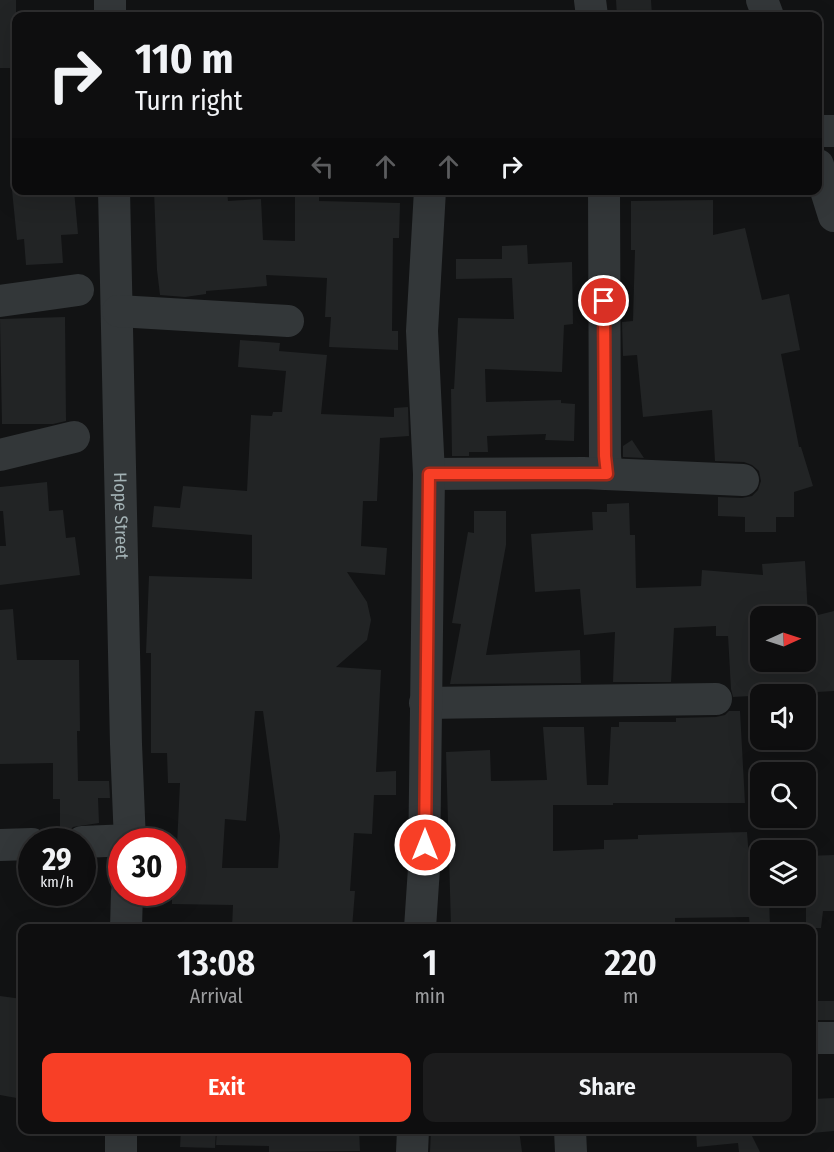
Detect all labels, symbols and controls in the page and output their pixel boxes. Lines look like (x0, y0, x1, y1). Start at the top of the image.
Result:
text: 110 m (135, 34, 234, 84)
icon: right (36, 36, 114, 114)
text: Turn right (135, 85, 243, 117)
icon: left (306, 150, 339, 183)
icon: ahead (369, 150, 402, 183)
icon: ahead (432, 150, 465, 183)
icon: right (495, 150, 528, 183)
pin (578, 275, 629, 326)
icon: arrive (587, 284, 620, 317)
street label: Hope Street (109, 472, 133, 560)
north arrow (750, 606, 816, 672)
map controls (750, 606, 816, 906)
button: sound (750, 684, 816, 750)
button: search (750, 762, 816, 828)
position arrow (393, 813, 457, 877)
speed limit sign: 30 (108, 828, 186, 906)
button: layers (750, 840, 816, 906)
text: 29 (42, 842, 72, 878)
text: km/h (40, 873, 74, 891)
text: 13:08 (177, 941, 255, 985)
text: 1 (422, 941, 437, 985)
text: 220 (604, 941, 657, 985)
text: Arrival (190, 984, 243, 1008)
text: min (414, 984, 445, 1008)
text: m (623, 984, 638, 1008)
button: Exit (42, 1053, 411, 1122)
button: Share (423, 1053, 792, 1122)

